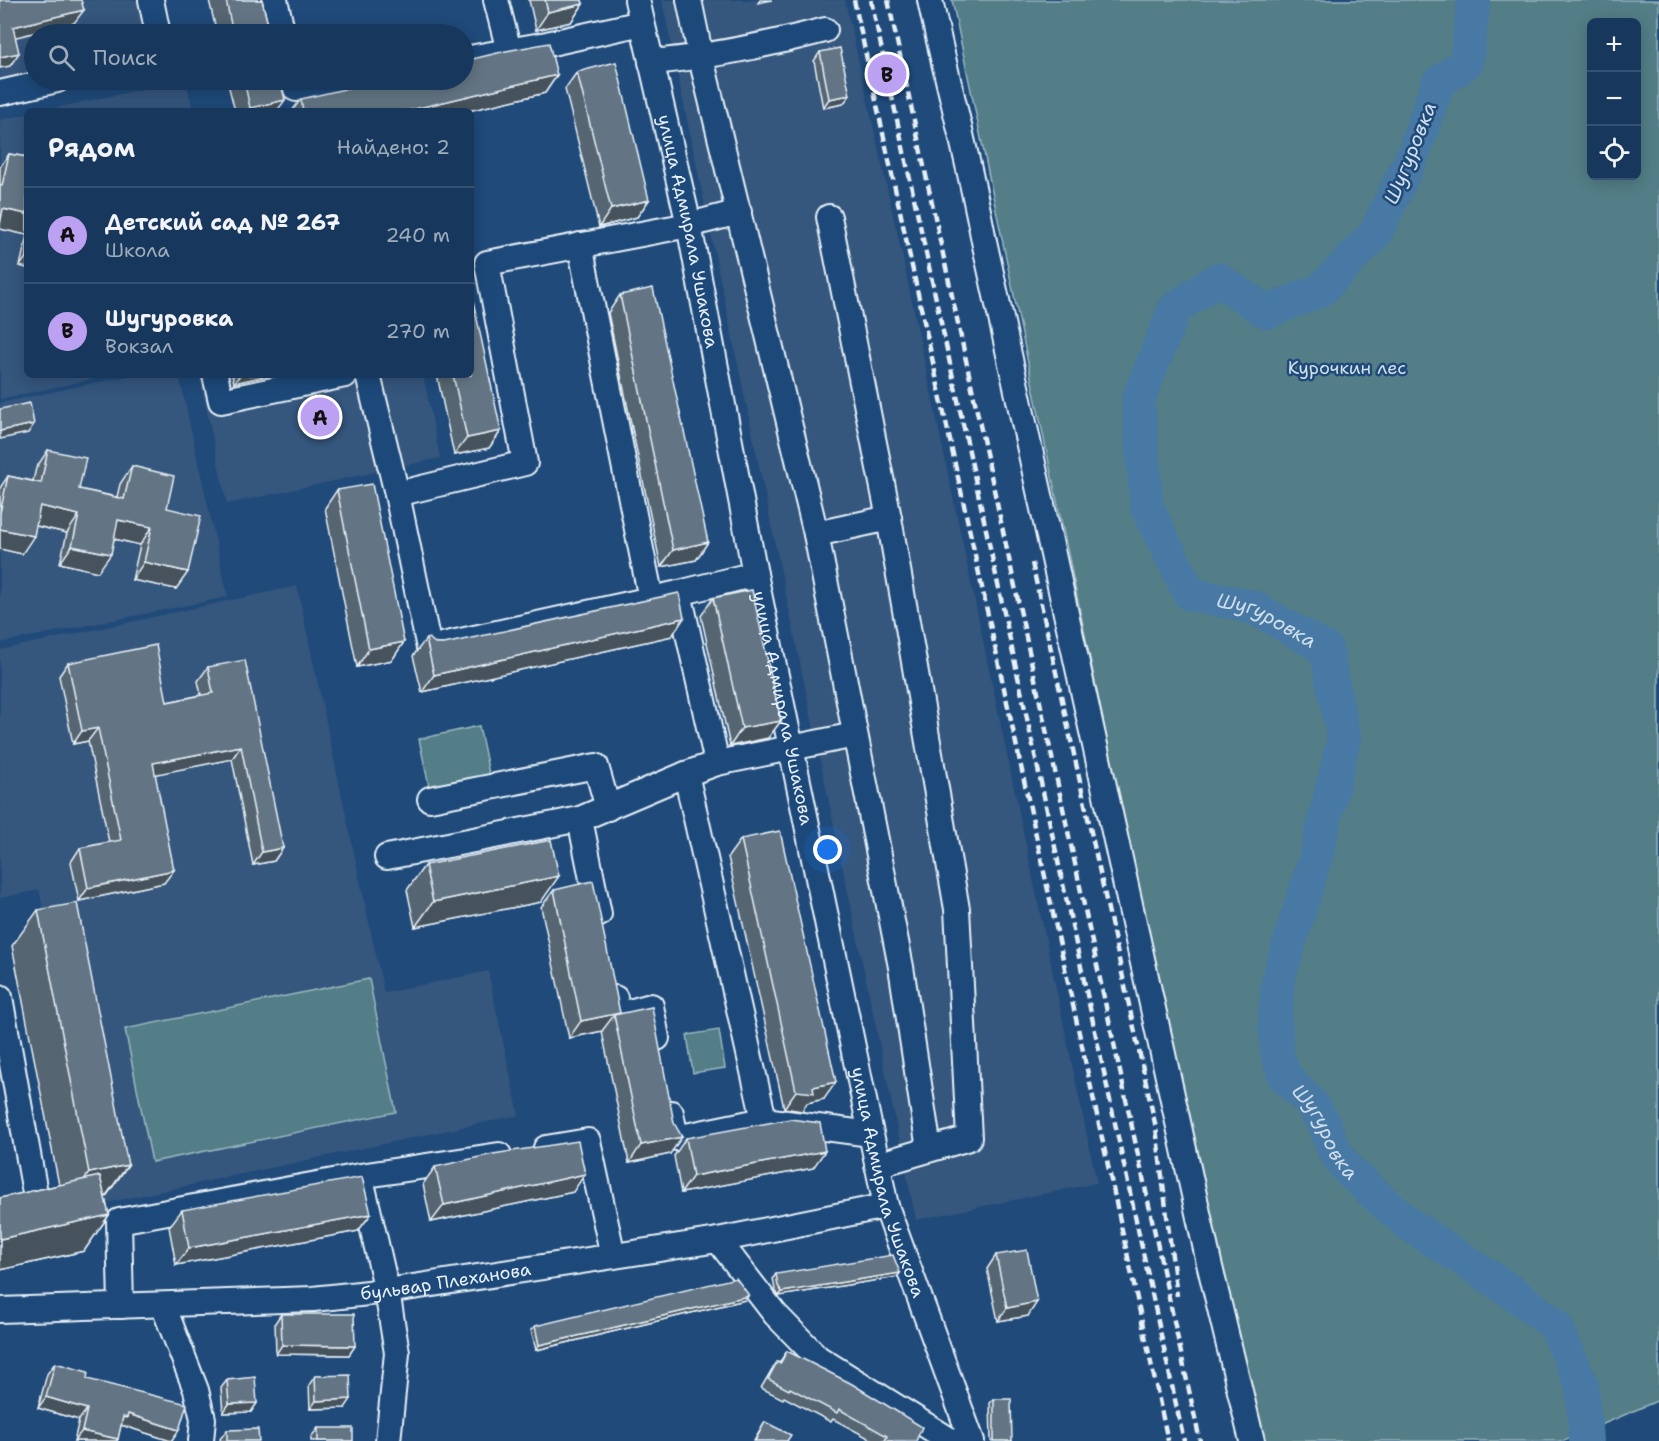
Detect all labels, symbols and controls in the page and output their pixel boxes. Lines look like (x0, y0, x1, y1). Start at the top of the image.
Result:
map controls (1587, 18, 1641, 180)
button: + (1587, 18, 1641, 72)
search box (24, 24, 474, 90)
icon: search (45, 41, 78, 74)
text: Поиск (93, 43, 157, 72)
pin: B (868, 52, 906, 97)
button: − (1587, 72, 1641, 126)
water label: Шугуровка (1378, 98, 1442, 208)
street label: улица Адмирала Ушакова (652, 112, 724, 350)
button: locate (1587, 126, 1641, 180)
text: Рядом (48, 130, 135, 165)
text: Найдено: 2 (337, 134, 450, 160)
text: Детский сад № 267 (105, 208, 340, 237)
text: A (60, 222, 75, 248)
text: 240 m (385, 222, 450, 248)
text: Школа (105, 237, 170, 263)
text: Шугуровка (105, 304, 233, 333)
text: B (61, 318, 74, 344)
text: 270 m (386, 318, 450, 344)
text: Вокзал (105, 333, 173, 359)
park label: Курочкин лес (1288, 356, 1406, 380)
pin: A (300, 394, 340, 440)
water label: Шугуровка (1214, 587, 1321, 654)
street label: улица Адмирала Ушакова (747, 589, 819, 827)
your location (813, 835, 842, 864)
street label: улица Адмирала Ушакова (845, 1065, 930, 1301)
water label: Шугуровка (1286, 1078, 1363, 1186)
street label: бульвар Плеханова (359, 1257, 533, 1306)

